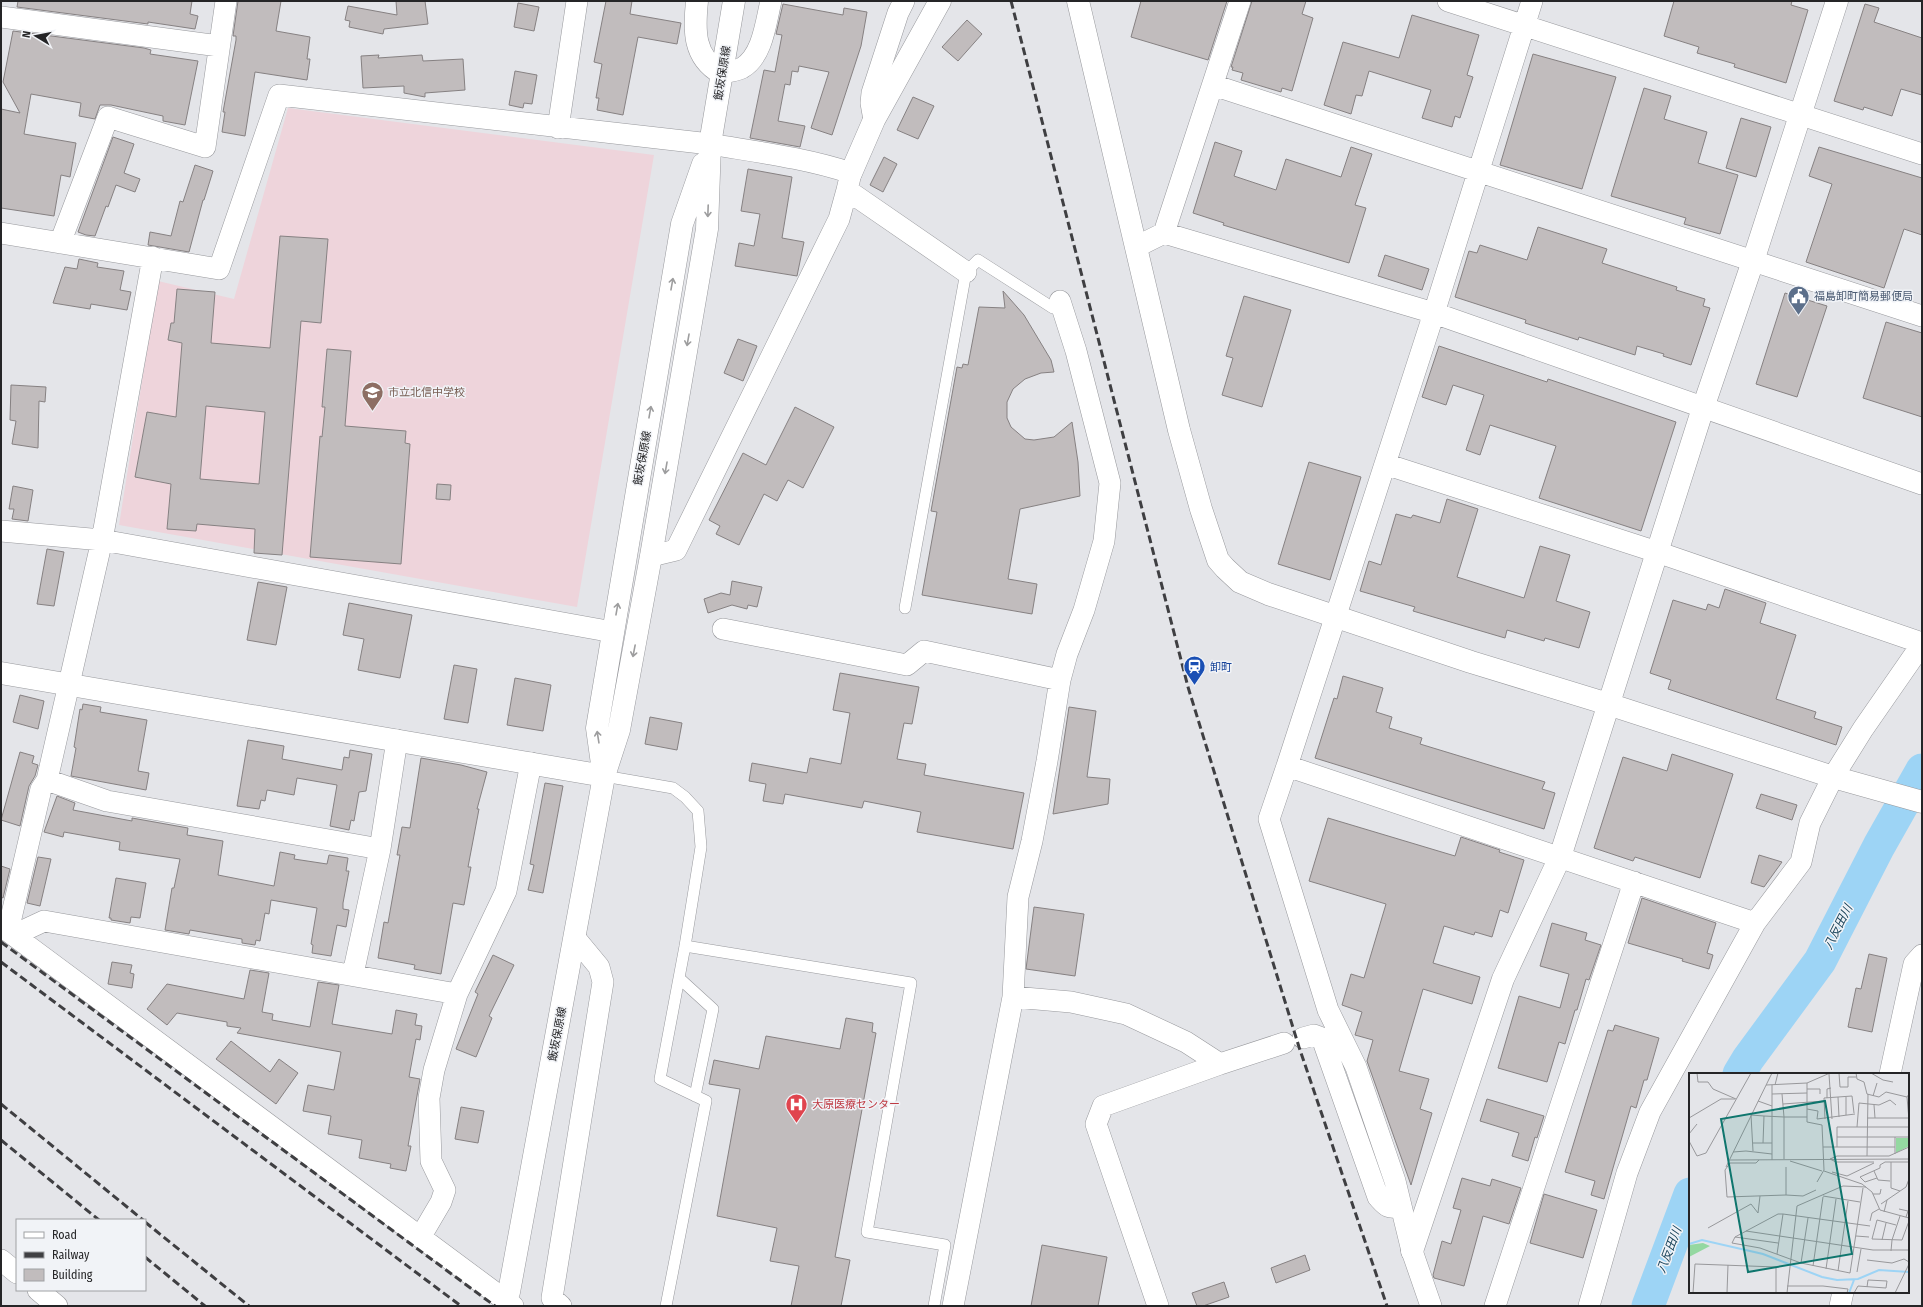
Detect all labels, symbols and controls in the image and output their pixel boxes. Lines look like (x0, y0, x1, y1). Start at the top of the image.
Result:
north arrow (16, 16, 56, 56)
text: N (20, 30, 34, 39)
street label: 飯坂保原線 (712, 45, 733, 101)
one-way arrow (704, 204, 712, 217)
one-way arrow (668, 277, 676, 290)
public building icon: 福島卸町簡易郵便局 (1785, 283, 1811, 316)
place label: 福島卸町簡易郵便局 (1814, 290, 1913, 303)
one-way arrow (684, 333, 692, 346)
school or university icon: 市立北信中学校 (360, 379, 386, 412)
place label: 市立北信中学校 (388, 386, 465, 399)
one-way arrow (646, 406, 654, 419)
street label: 飯坂保原線 (631, 430, 654, 486)
one-way arrow (662, 461, 670, 474)
one-way arrow (613, 603, 621, 616)
one-way arrow (629, 644, 637, 657)
station icon: 卸町 (1182, 654, 1208, 687)
place label: 卸町 (1210, 661, 1232, 674)
one-way arrow (594, 731, 602, 744)
water label: 八反田川 (1821, 901, 1856, 952)
street label: 飯坂保原線 (546, 1006, 569, 1062)
inset map (1689, 1073, 1909, 1293)
hospital icon: 大原医療センター (784, 1091, 810, 1124)
place label: 大原医療センター (812, 1098, 900, 1111)
legend (16, 1219, 146, 1291)
water label: 八反田川 (1654, 1223, 1685, 1275)
text: Road (52, 1228, 77, 1242)
text: Railway (52, 1248, 90, 1262)
text: Building (52, 1268, 93, 1282)

